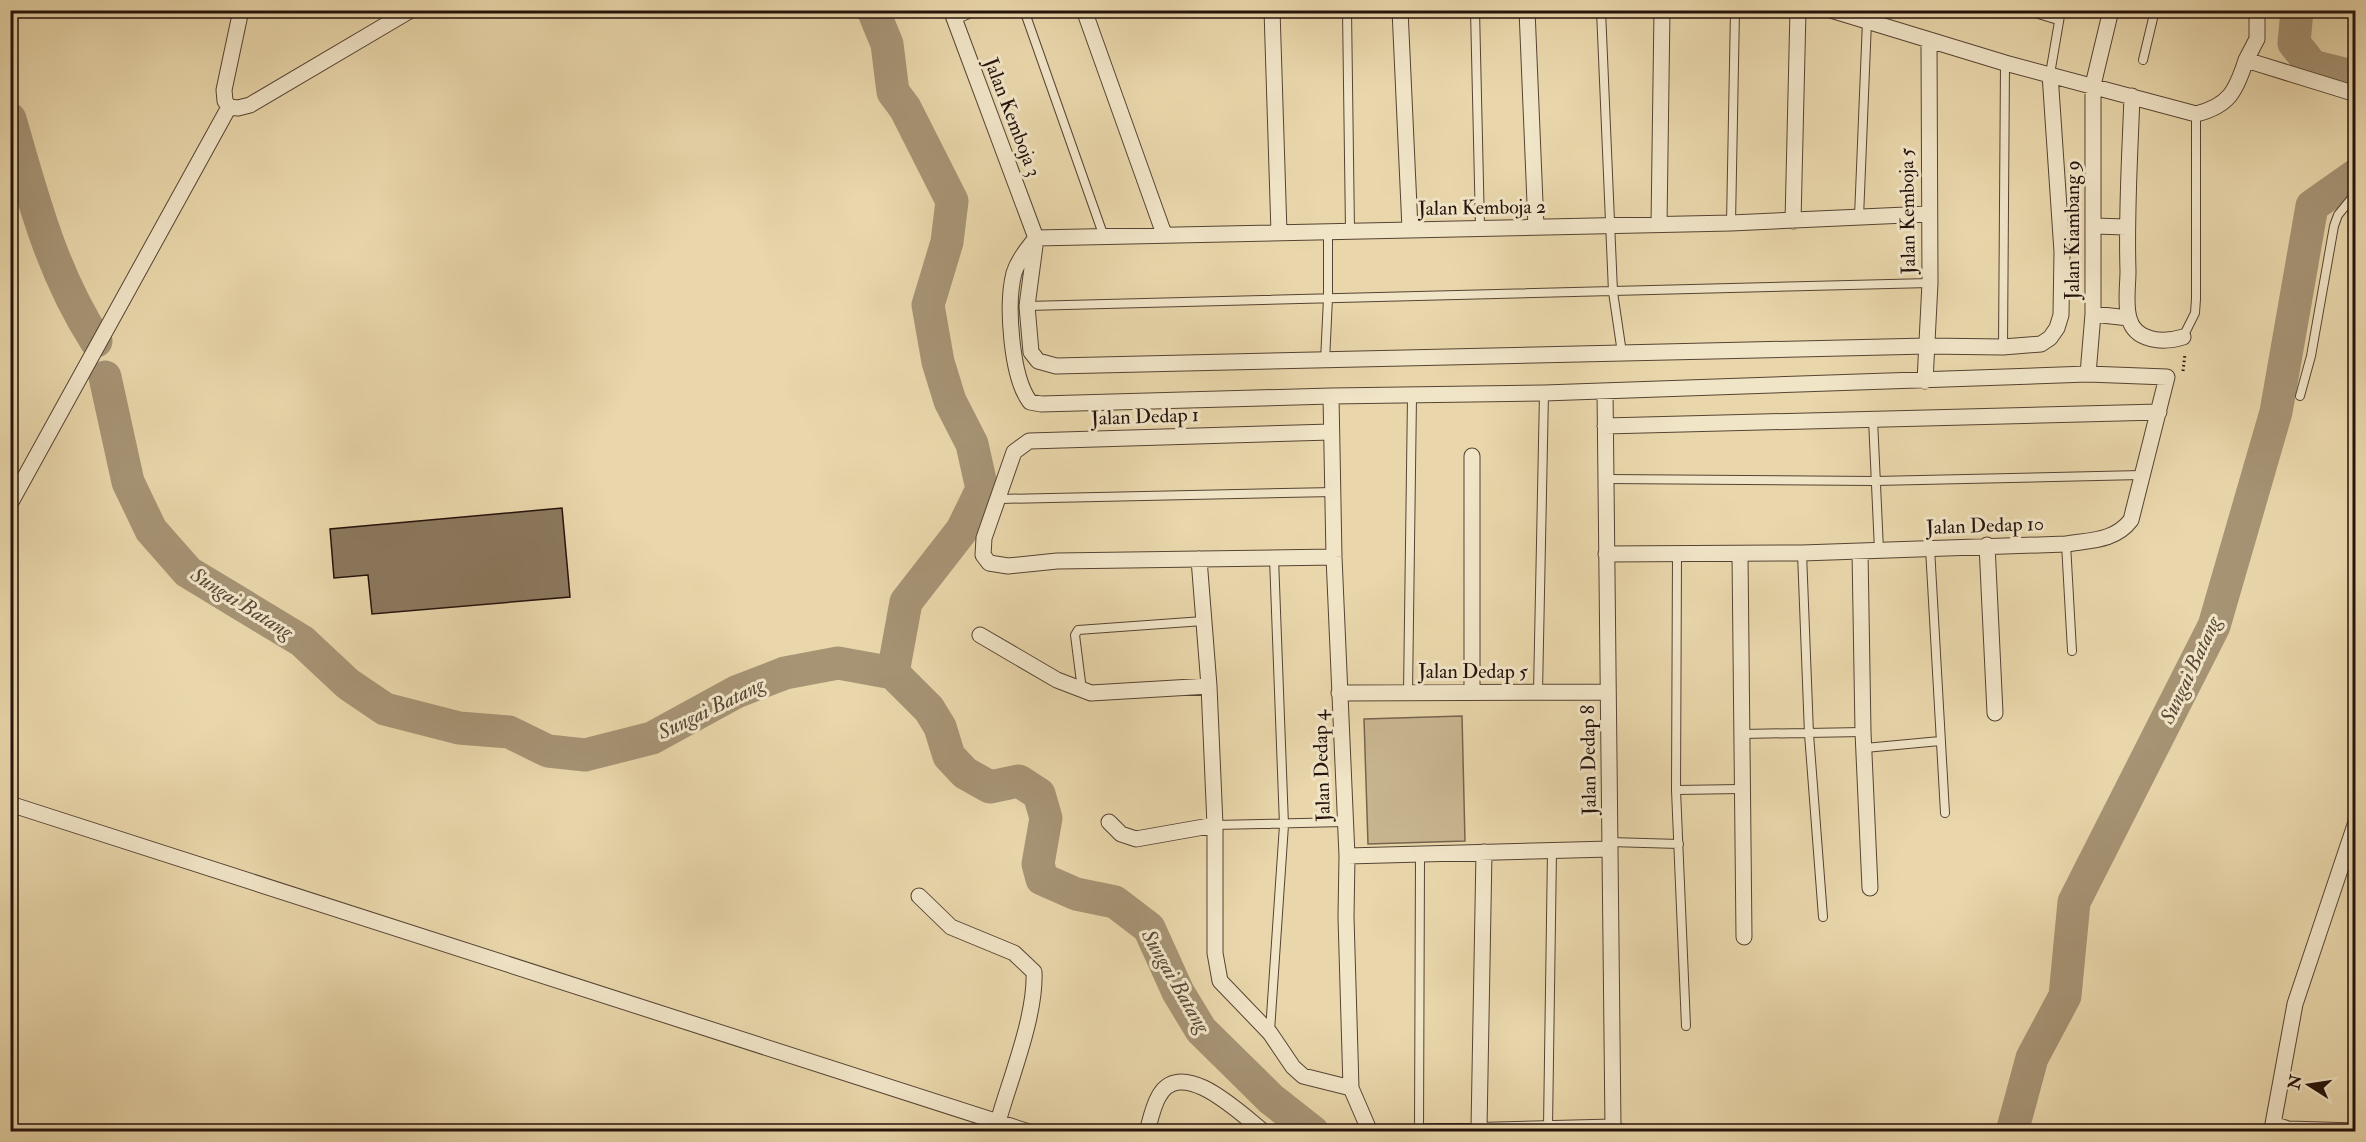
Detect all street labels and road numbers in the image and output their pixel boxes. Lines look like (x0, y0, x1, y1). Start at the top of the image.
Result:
street label: Jalan Kemboja 3 (978, 53, 1047, 180)
street label: Jalan Kemboja 5 (1894, 147, 1921, 275)
street label: Jalan Kiambang 9 (2060, 160, 2085, 301)
street label: Jalan Kemboja 2 (1417, 194, 1546, 221)
street label: Jalan Dedap 1 (1090, 402, 1199, 432)
street label: Jalan Dedap 10 (1925, 511, 2044, 541)
street label: Jalan Dedap 5 (1417, 659, 1528, 685)
street label: Jalan Dedap 8 (1575, 705, 1603, 816)
street label: Jalan Dedap 4 (1307, 709, 1337, 823)

